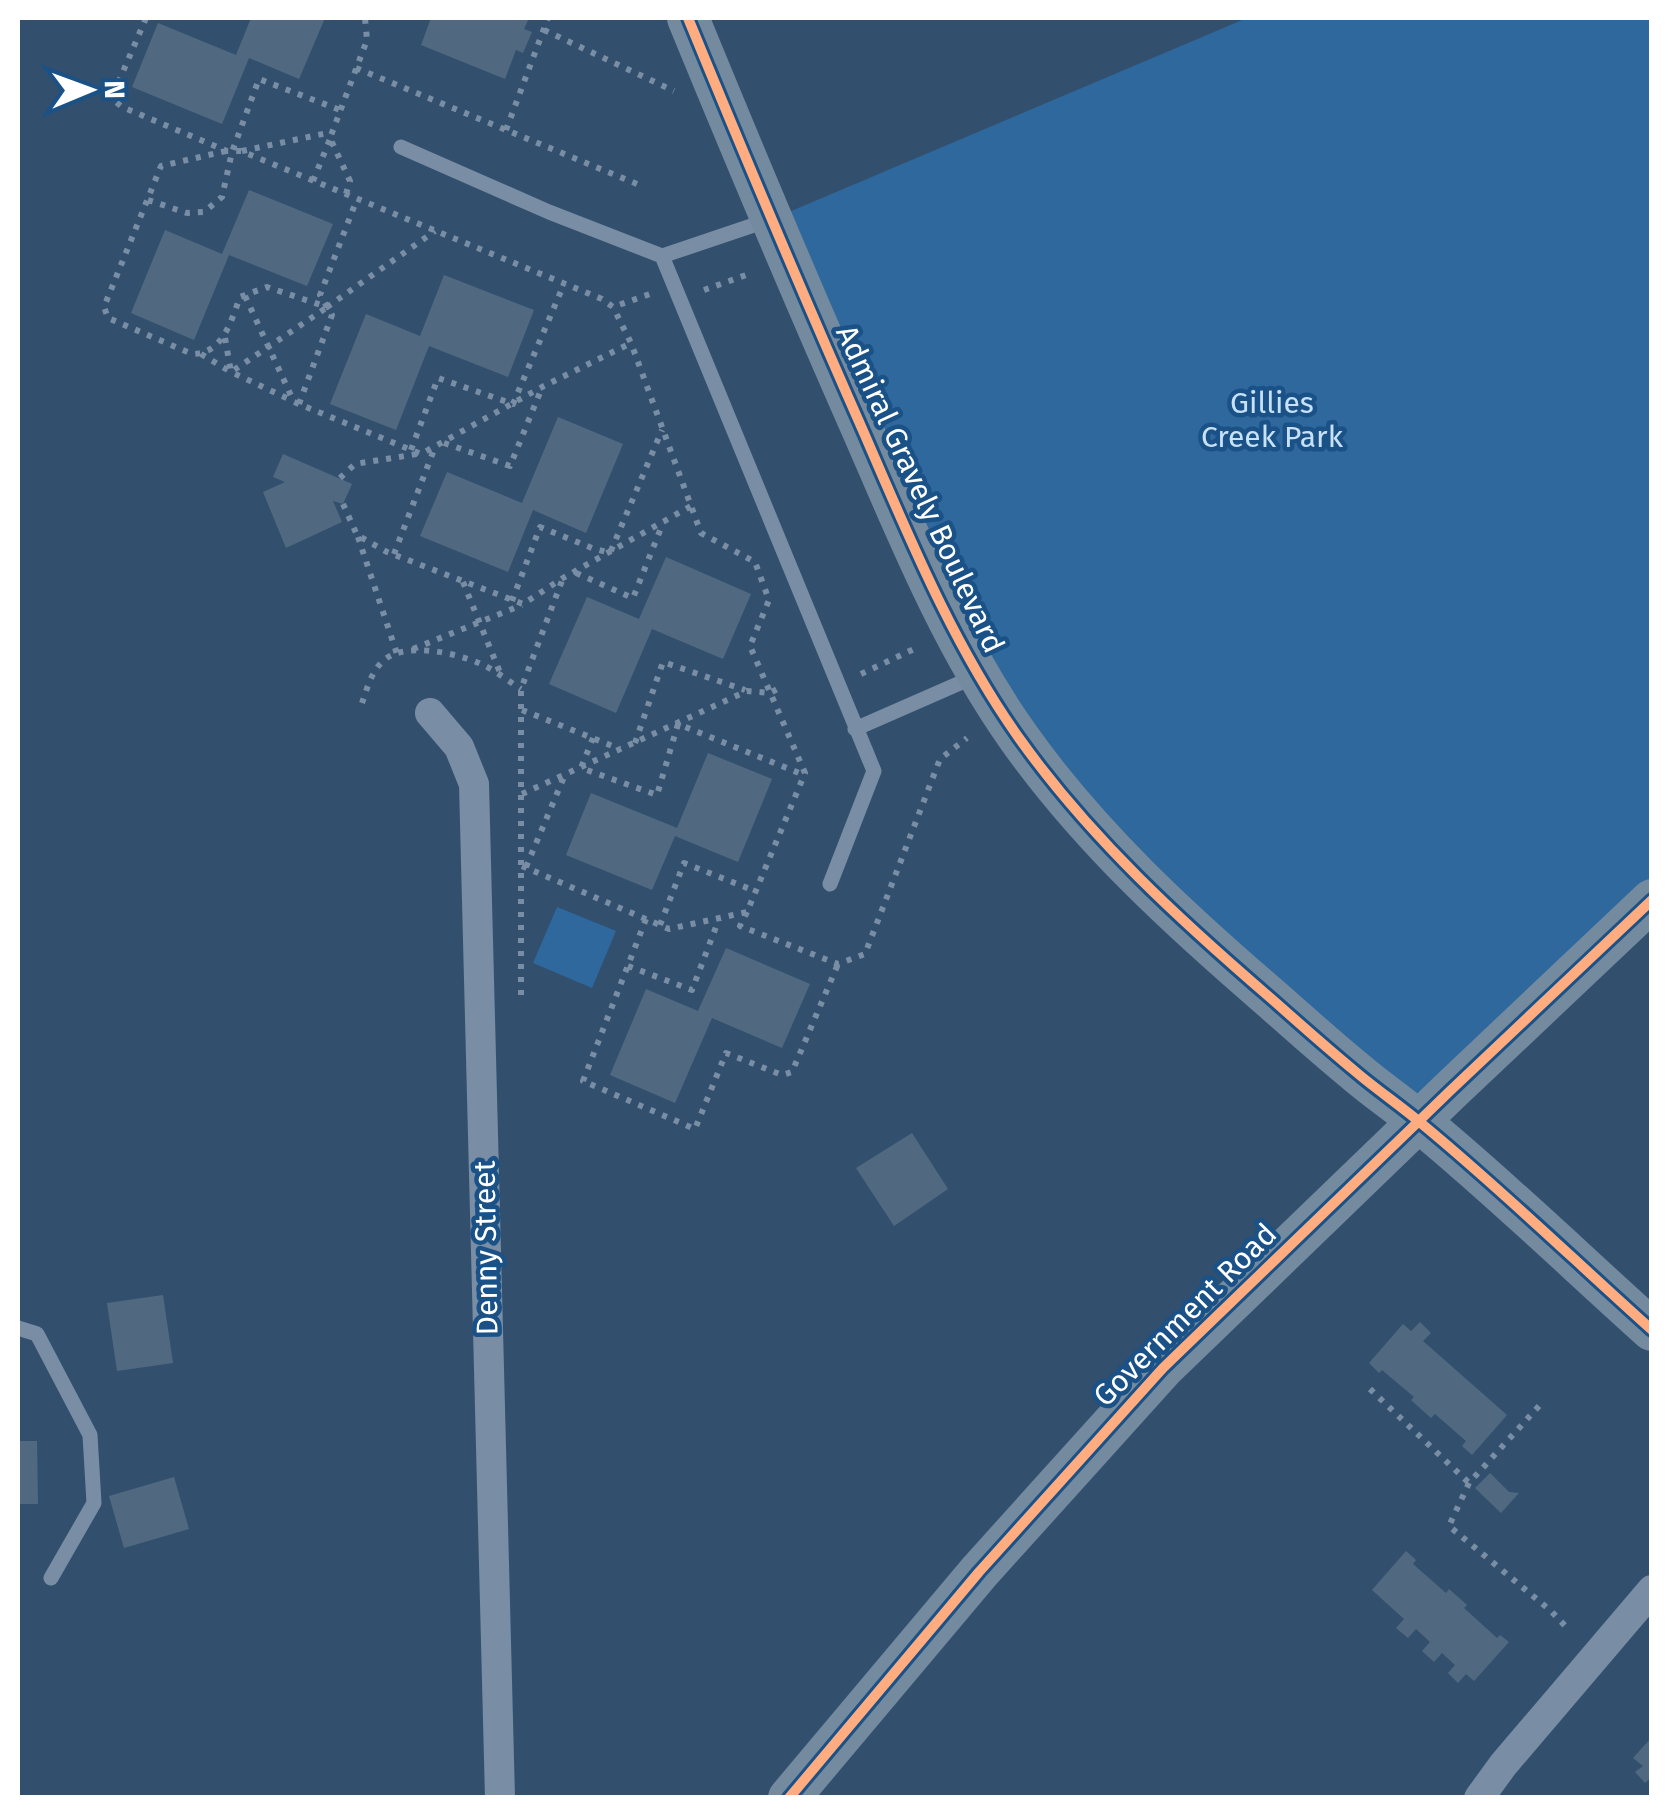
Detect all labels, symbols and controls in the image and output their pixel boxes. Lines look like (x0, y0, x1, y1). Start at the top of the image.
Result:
north arrow (40, 40, 140, 140)
text: N (98, 80, 131, 99)
street label: Admiral Gravely Boulevard (828, 319, 1012, 659)
park label: Gillies Creek Park (1201, 385, 1344, 455)
street label: Denny Street (466, 1160, 506, 1336)
street label: Government Road (1086, 1216, 1284, 1414)

